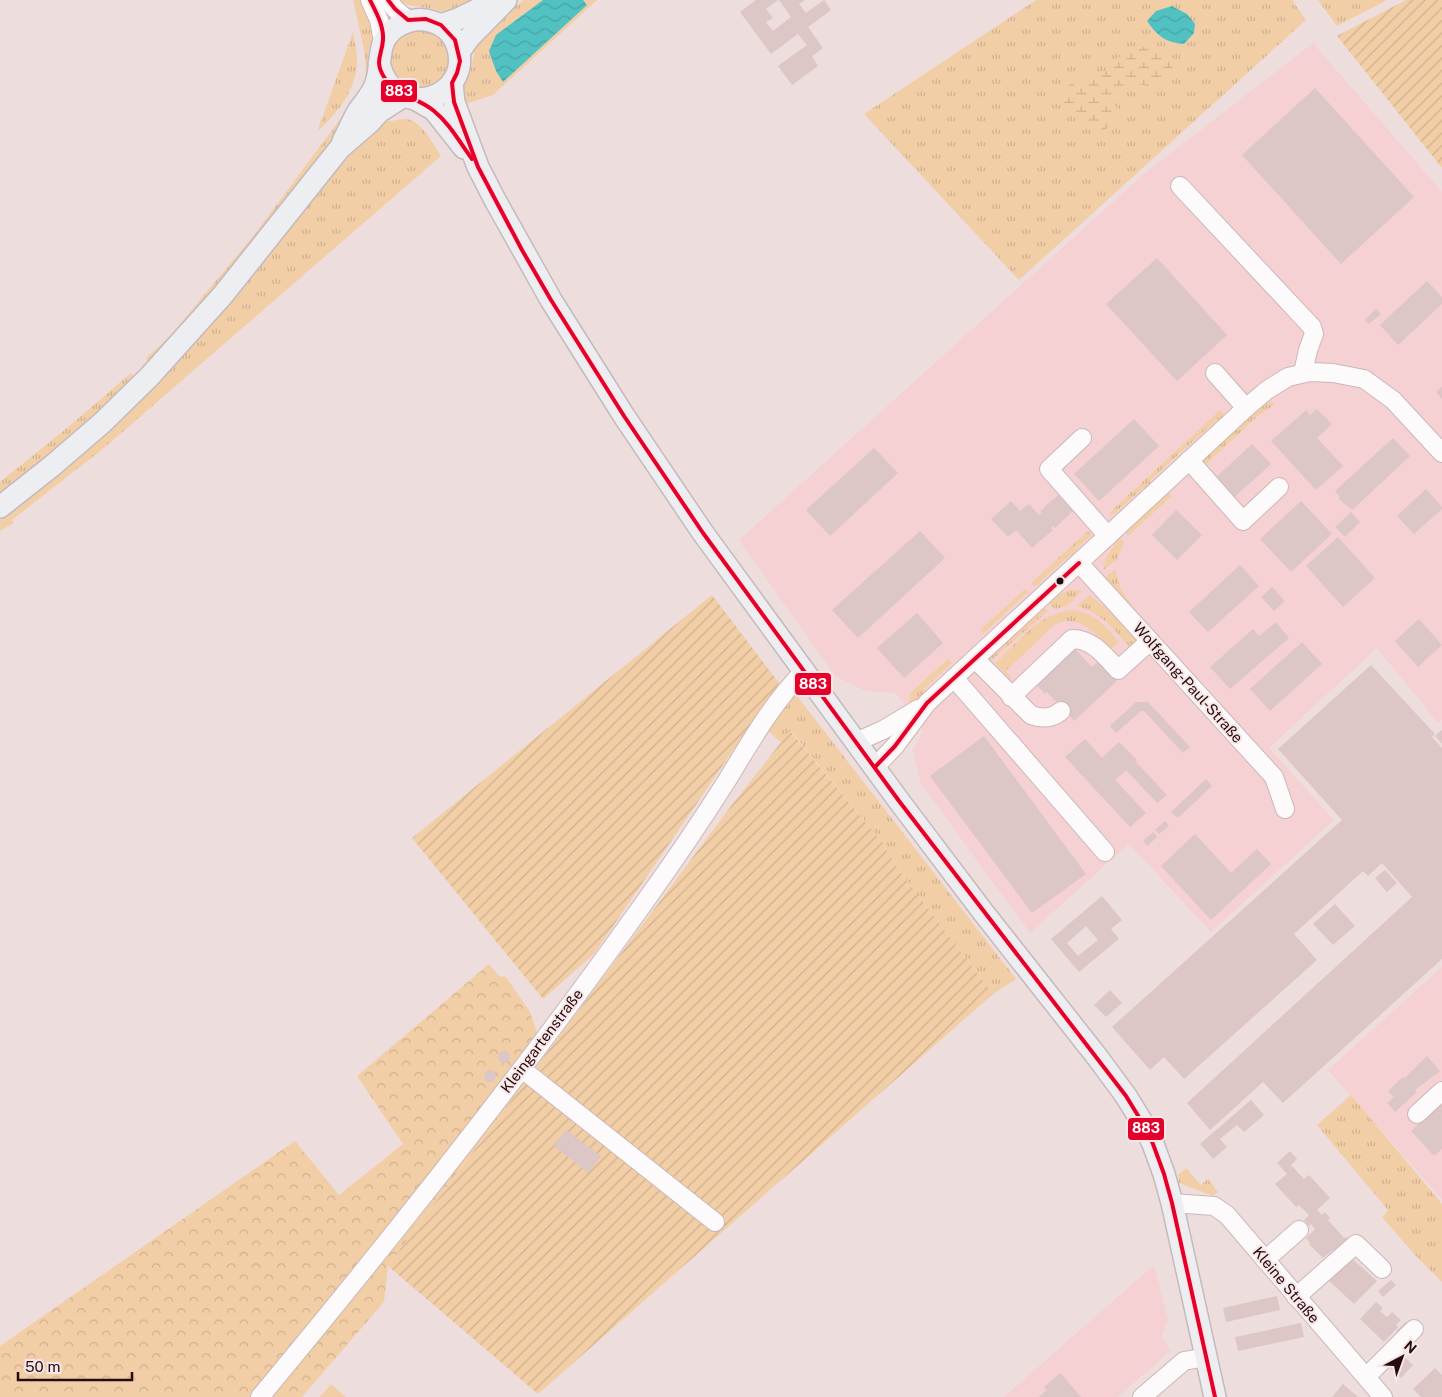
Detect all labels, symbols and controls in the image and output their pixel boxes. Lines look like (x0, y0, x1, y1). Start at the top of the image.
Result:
line badge: 883 (380, 79, 418, 103)
text: 883 (385, 83, 413, 99)
unlabelled marker (1055, 576, 1065, 586)
street label: Wolfgang-Paul-Straße (1130, 619, 1247, 746)
line badge: 883 (794, 672, 832, 696)
text: 883 (799, 676, 827, 692)
street label: Kleingartenstraße (497, 985, 586, 1096)
line badge: 883 (1127, 1117, 1165, 1141)
text: 883 (1132, 1120, 1160, 1136)
street label: Kleine Straße (1250, 1243, 1323, 1326)
north arrow (1377, 1332, 1427, 1382)
text: N (1401, 1338, 1420, 1357)
scale bar (18, 1350, 131, 1382)
text: 50 m (25, 1358, 60, 1375)

